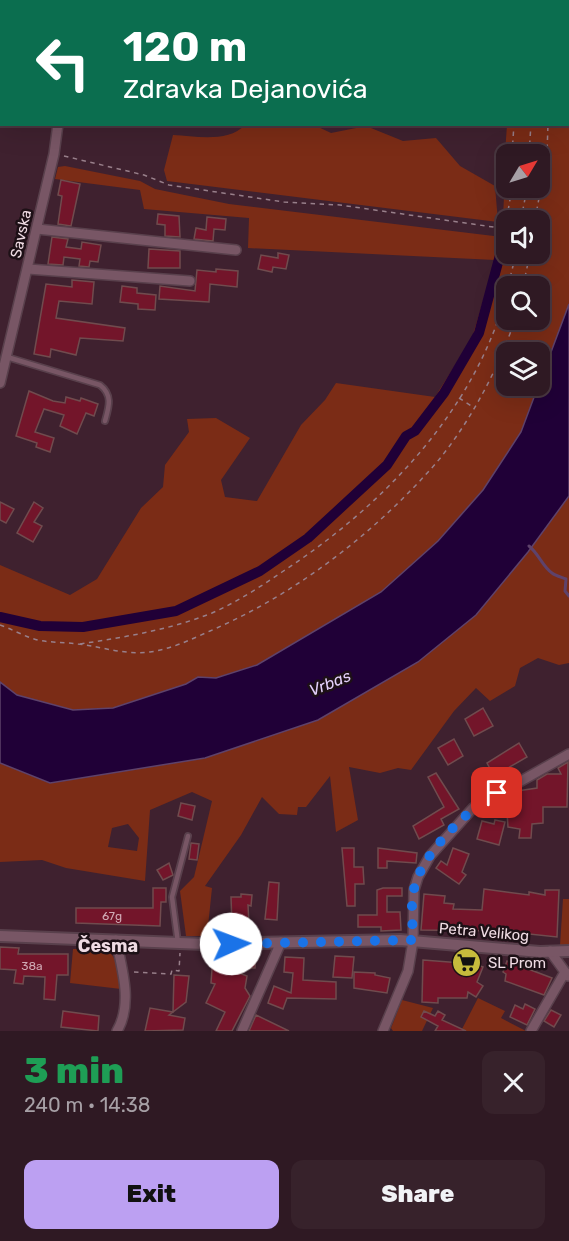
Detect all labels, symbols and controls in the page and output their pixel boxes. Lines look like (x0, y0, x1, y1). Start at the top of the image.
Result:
text: 120 m (123, 22, 247, 72)
icon: left (24, 24, 102, 102)
text: Zdravka Dejanovića (123, 73, 368, 105)
north arrow (496, 144, 550, 198)
map controls (496, 144, 550, 396)
street label: Savska (7, 208, 35, 260)
button: sound (496, 210, 550, 264)
button: search (496, 276, 550, 330)
button: layers (496, 342, 550, 396)
water label: Vrbas (306, 666, 354, 700)
pin (471, 767, 522, 818)
icon: arrive (480, 776, 513, 809)
house number: 67g (102, 909, 122, 923)
position arrow (199, 912, 263, 976)
street label: Petra Velikog (438, 919, 530, 945)
district label: Česma (78, 935, 138, 957)
supermarket icon: SL Prom (451, 947, 483, 979)
place label: SL Prom (488, 954, 546, 972)
house number: 38a (21, 959, 43, 973)
text: 3 min (24, 1049, 124, 1092)
button: close (482, 1051, 545, 1114)
text: 240 m · 14:38 (24, 1093, 151, 1117)
button: Exit (24, 1160, 279, 1229)
button: Share (291, 1160, 545, 1229)

